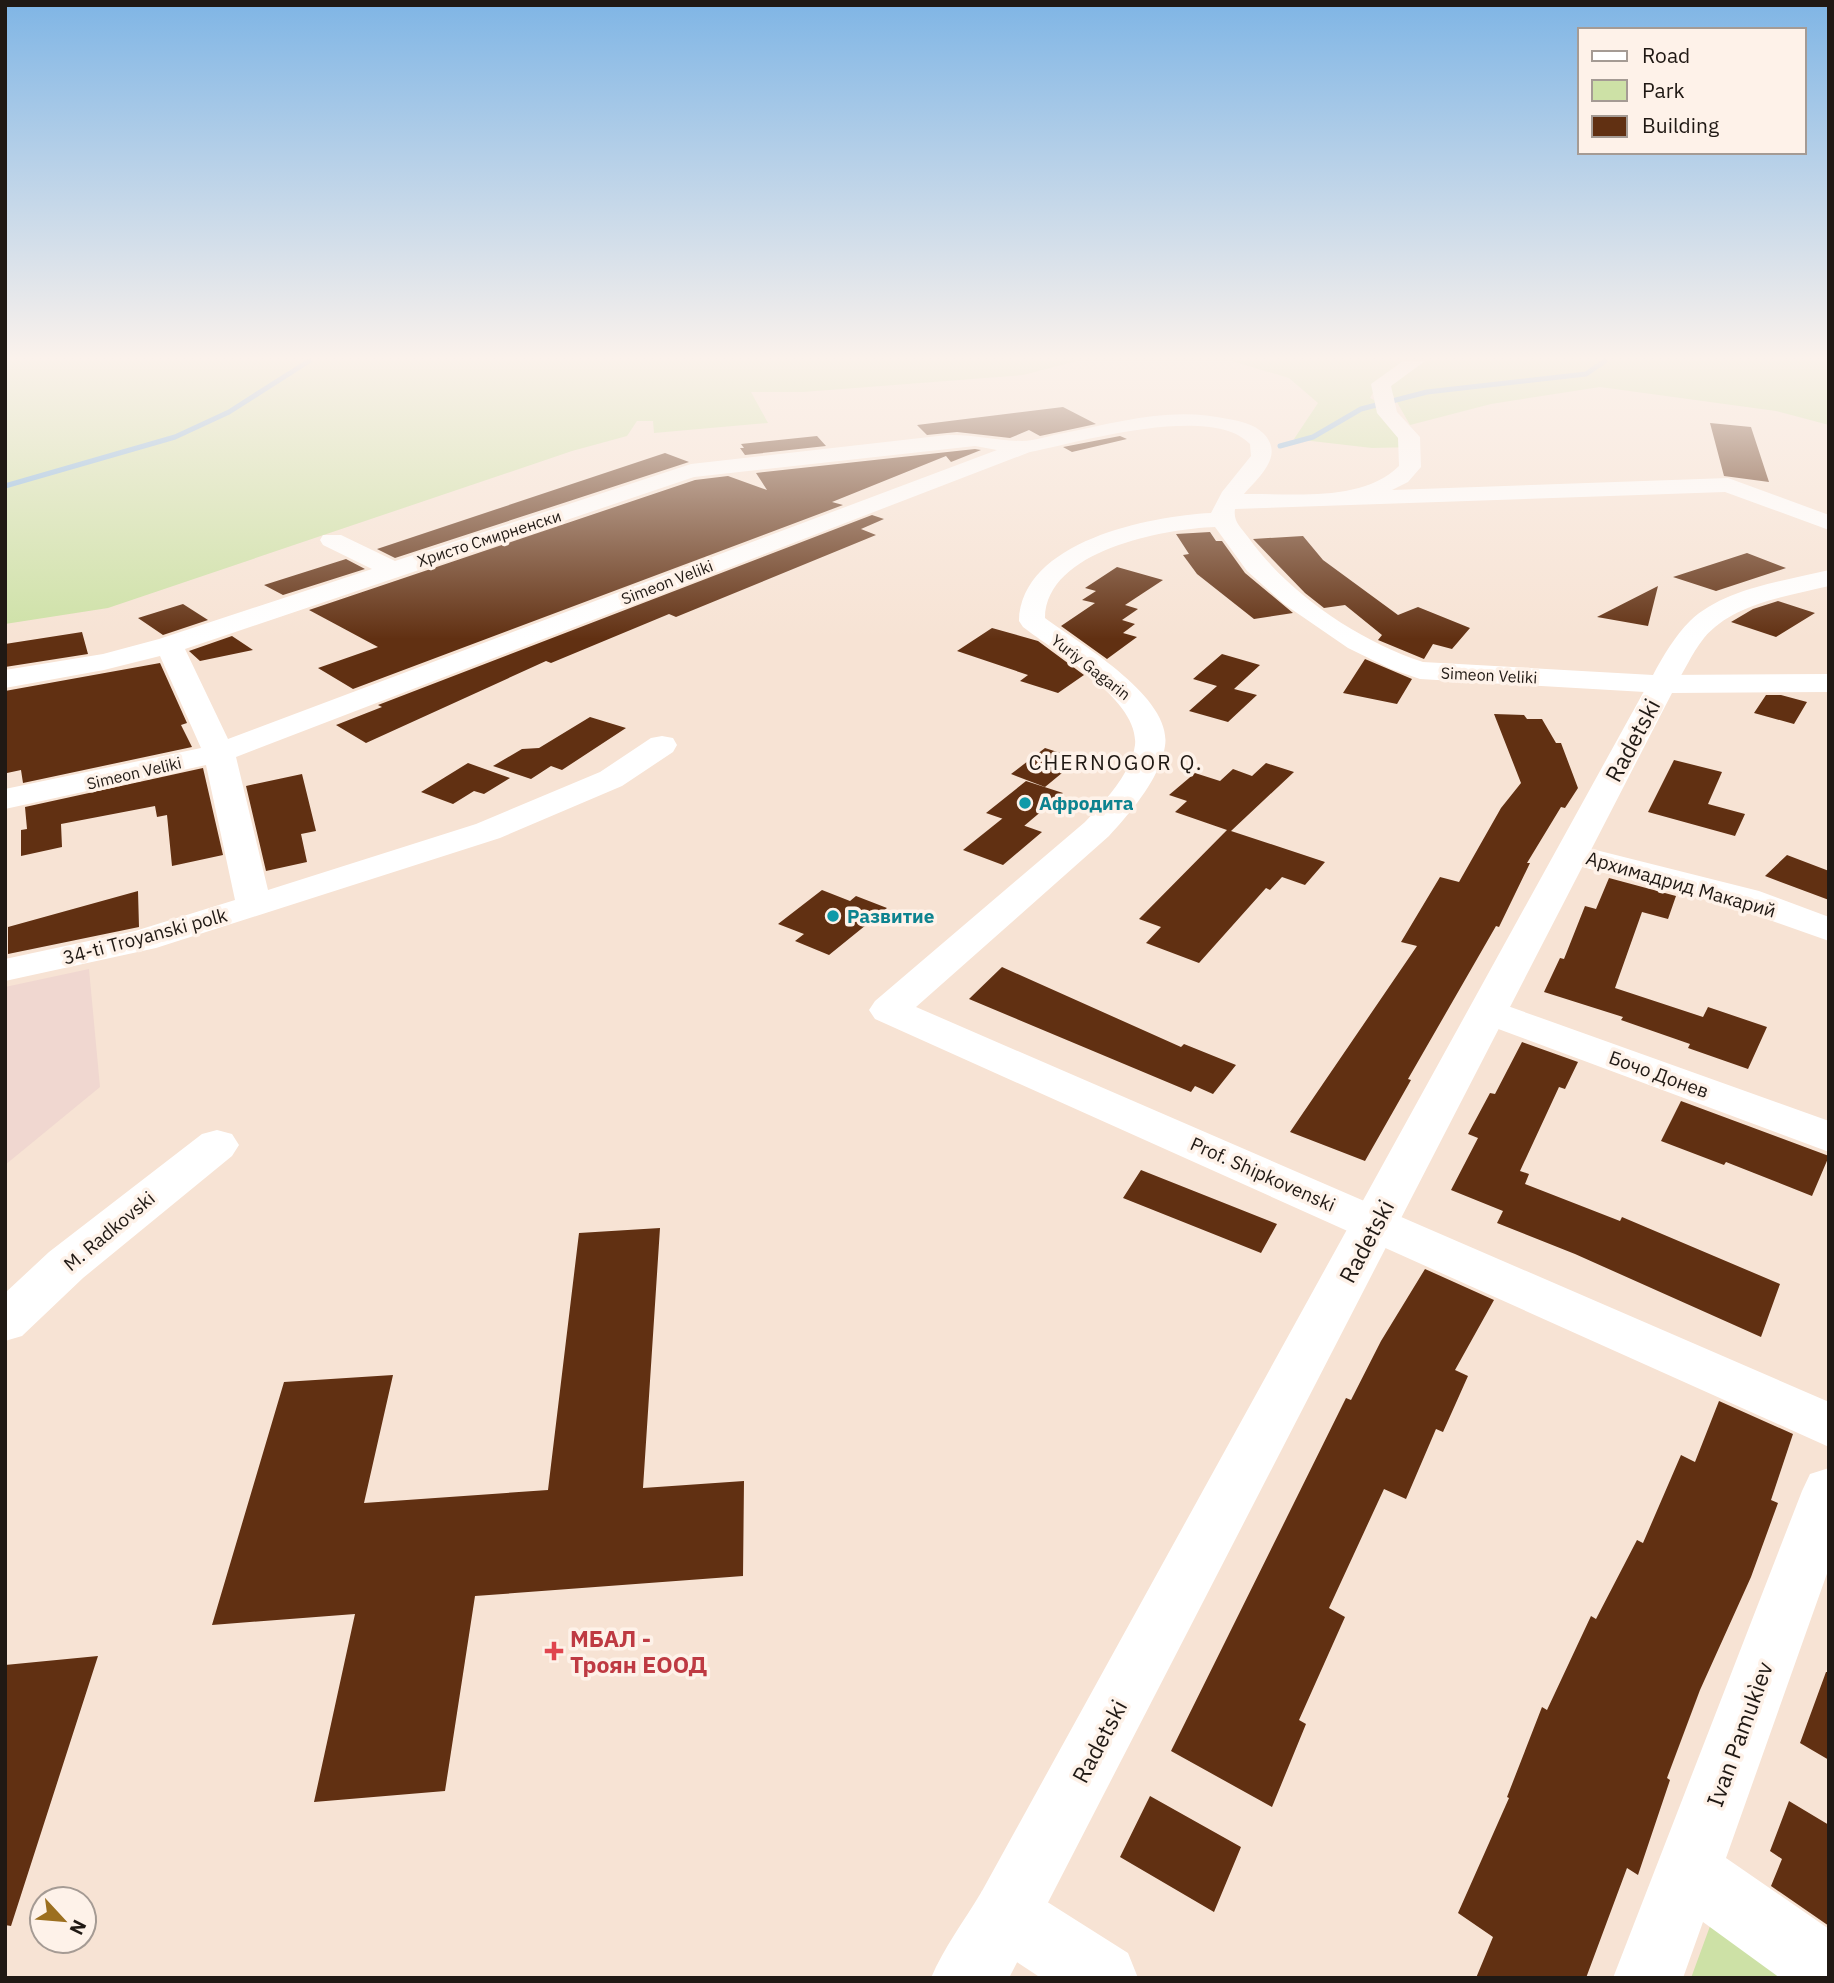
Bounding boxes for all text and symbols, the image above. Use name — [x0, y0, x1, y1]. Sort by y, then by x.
legend — [1578, 28, 1806, 154]
text: Road — [1642, 41, 1690, 69]
text: Park — [1642, 76, 1685, 104]
text: Building — [1642, 111, 1719, 139]
street label: Христо Смирненски — [414, 505, 564, 571]
street label: Simeon Veliki — [618, 555, 716, 609]
street label: Yuriy Gagarin — [1047, 630, 1135, 704]
street label: Simeon Veliki — [1440, 662, 1538, 688]
street label: Radetski — [1598, 693, 1666, 787]
district label: CHERNOGOR Q. — [1028, 748, 1204, 776]
street label: Simeon Veliki — [85, 752, 183, 794]
place label: Афродита — [1039, 791, 1134, 815]
marker: Афродита — [1017, 795, 1033, 811]
street label: Архимадрид Макарий — [1583, 845, 1779, 923]
street label: 34-ti Troyanski polk — [60, 903, 230, 969]
place label: Развитие — [847, 904, 934, 928]
marker: Развитие — [825, 908, 841, 924]
street label: Бочо Донев — [1606, 1045, 1712, 1103]
street label: Prof. Shipkovenski — [1187, 1131, 1339, 1217]
street label: M. Radkovski — [58, 1186, 160, 1276]
street label: Radetski — [1332, 1194, 1400, 1288]
place label: МБАЛ - Троян ЕООД — [570, 1623, 707, 1679]
marker: МБАЛ - Троян ЕООД — [544, 1641, 564, 1661]
street label: Ivan Pamukìev — [1699, 1658, 1779, 1810]
street label: Radetski — [1065, 1694, 1133, 1788]
north arrow — [28, 1885, 98, 1955]
text: N — [64, 1916, 92, 1939]

